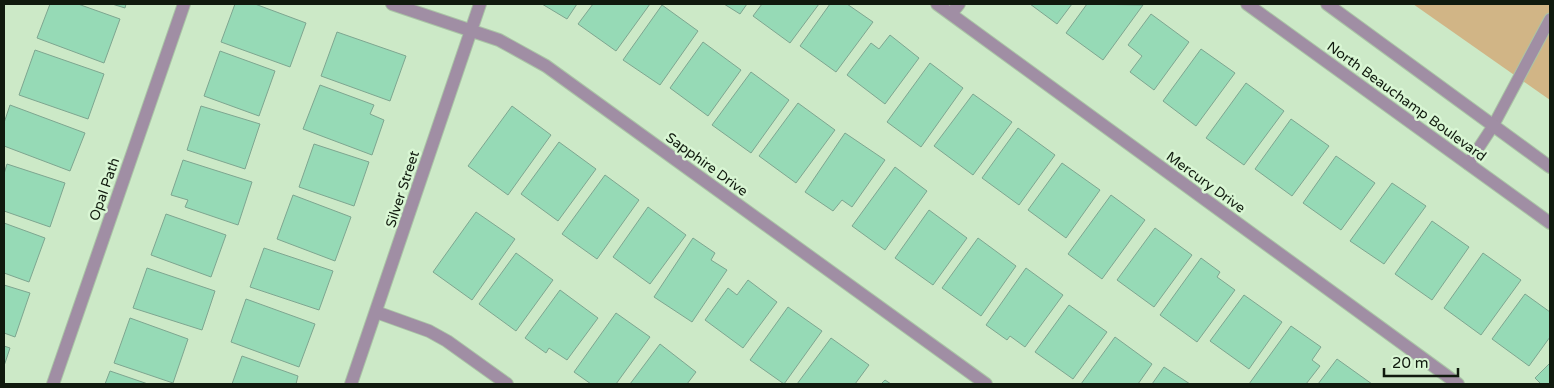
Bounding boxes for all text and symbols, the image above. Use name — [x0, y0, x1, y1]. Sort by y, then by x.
street label: North Beauchamp Boulevard — [1324, 38, 1490, 165]
street label: Sapphire Drive — [662, 129, 751, 200]
street label: Silver Street — [382, 148, 423, 230]
street label: Mercury Drive — [1163, 148, 1249, 217]
street label: Opal Path — [86, 155, 123, 223]
scale bar — [1384, 346, 1458, 378]
text: 20 m — [1392, 354, 1429, 372]

